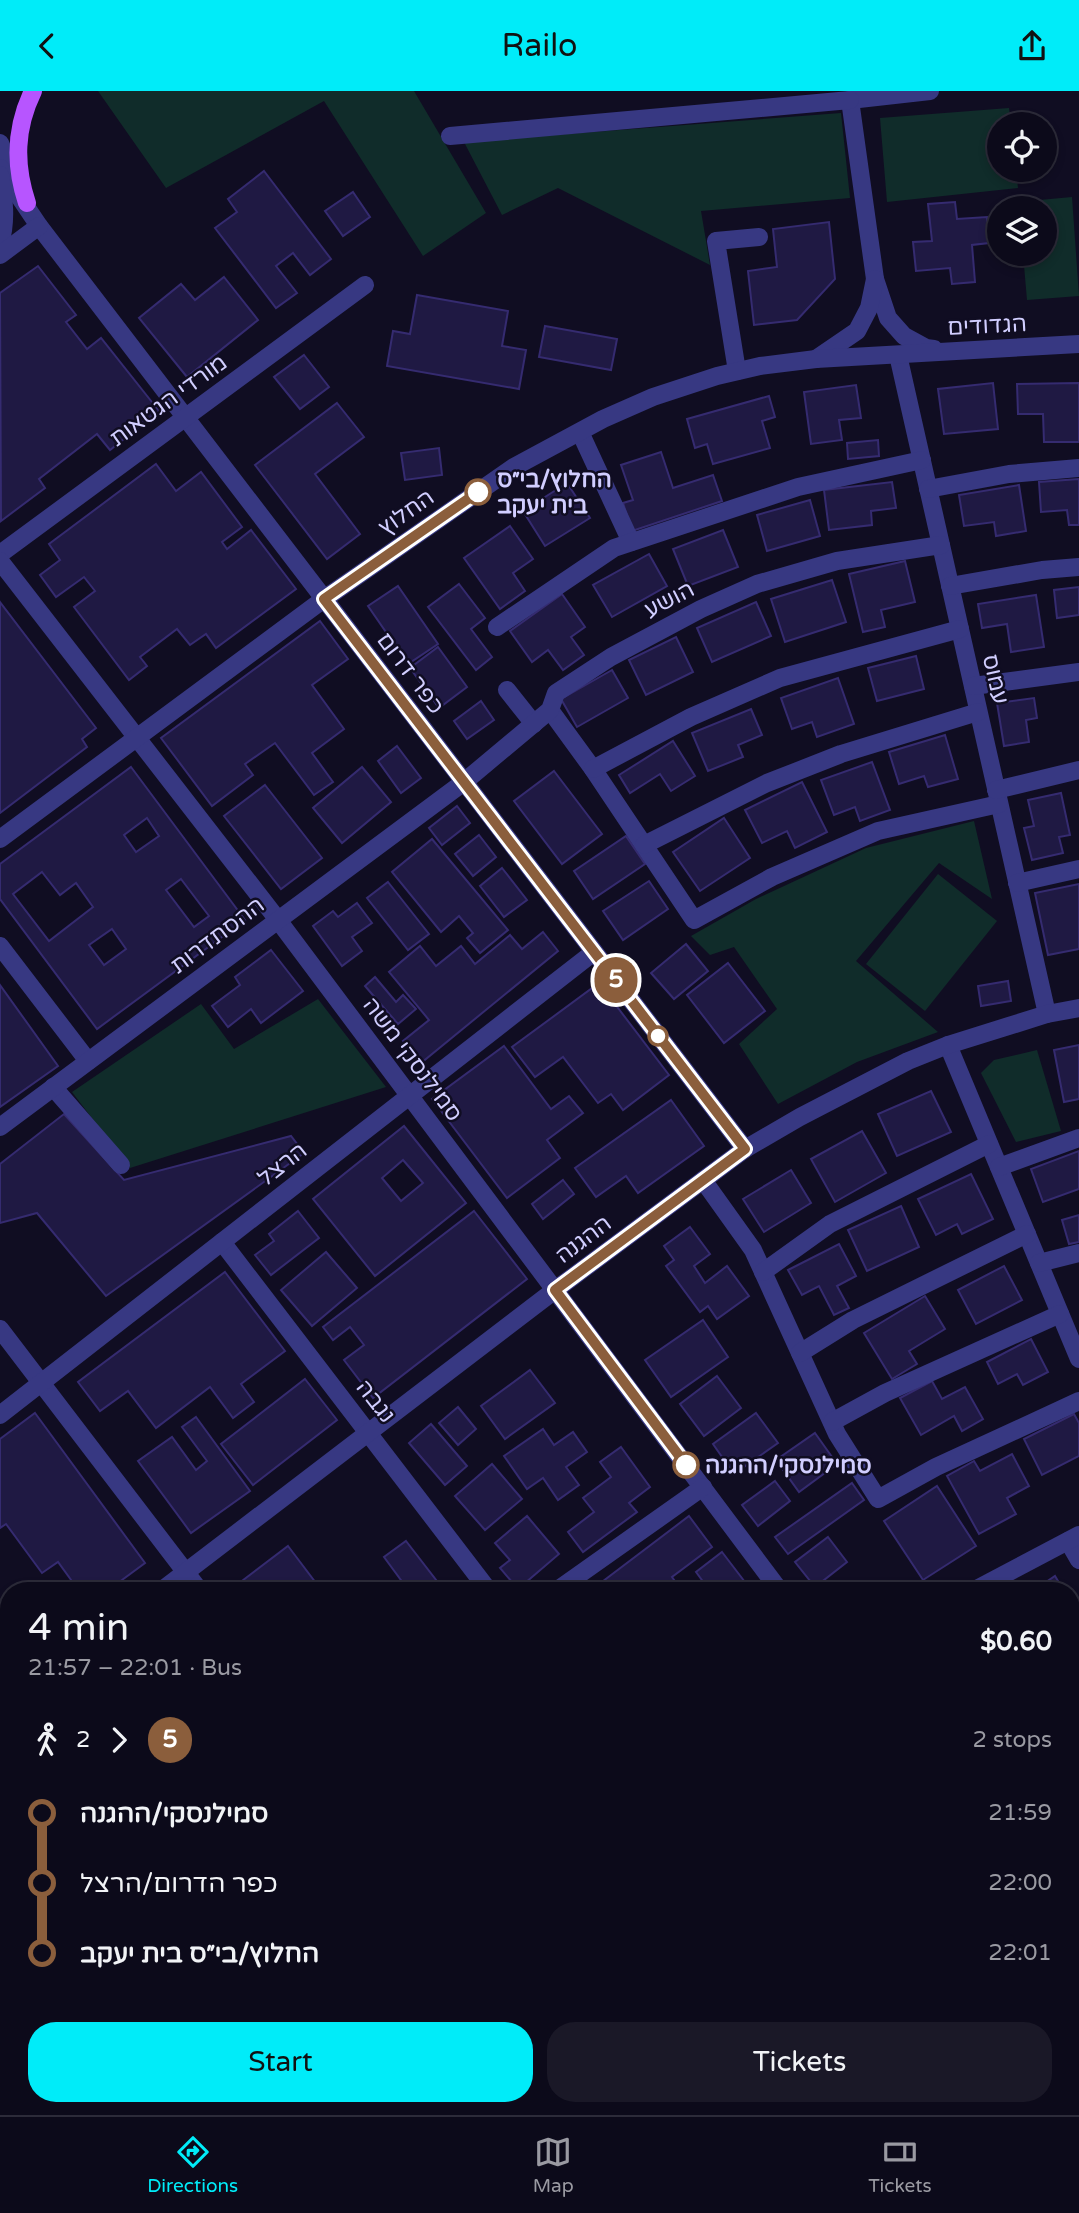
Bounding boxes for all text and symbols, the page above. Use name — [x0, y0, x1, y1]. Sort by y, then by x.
icon: back — [28, 27, 66, 65]
text: Railo — [501, 27, 578, 65]
icon: share — [1013, 27, 1051, 65]
map controls — [987, 112, 1057, 266]
button: locate — [987, 112, 1057, 182]
button: layers — [987, 196, 1057, 266]
street label: הגדודים — [947, 310, 1028, 342]
street label: מורדי הגטאות — [104, 349, 233, 453]
place label: החלוץ/בי״ס בית יעקב — [497, 466, 612, 520]
marker: החלוץ/בי״ס בית יעקב — [465, 479, 491, 505]
street label: החלוץ — [373, 484, 440, 542]
street label: הושע — [640, 576, 699, 624]
street label: כפר דרום — [370, 627, 450, 720]
street label: עמוס — [976, 651, 1014, 707]
street label: ההסתדרות — [165, 891, 270, 980]
line badge: 5 — [593, 957, 639, 1003]
text: 5 — [608, 965, 624, 994]
street label: סמילנסקי משה — [356, 992, 468, 1127]
unlabelled marker — [648, 1026, 668, 1046]
street label: הרצל — [252, 1137, 313, 1193]
street label: ההגנה — [550, 1210, 617, 1270]
street label: נגבה — [350, 1374, 401, 1429]
marker: סמילנסקי/ההגנה — [673, 1452, 699, 1478]
place label: סמילנסקי/ההגנה — [705, 1452, 872, 1480]
text: 4 min — [28, 1605, 129, 1651]
text: $0.60 — [980, 1626, 1052, 1657]
text: 21:57 – 22:01 · Bus — [28, 1654, 242, 1682]
icon: walk — [28, 1721, 66, 1759]
icon: forward — [100, 1721, 138, 1759]
text: 5 — [162, 1725, 178, 1754]
text: 2 — [76, 1726, 90, 1754]
text: 2 stops — [972, 1726, 1052, 1754]
text: סמילנסקי/ההגנה — [80, 1798, 268, 1829]
text: 21:59 — [988, 1799, 1052, 1827]
text: כפר הדרום/הרצל — [80, 1868, 278, 1899]
text: 22:00 — [988, 1869, 1052, 1897]
text: החלוץ/בי״ס בית יעקב — [80, 1938, 319, 1969]
text: 22:01 — [988, 1939, 1052, 1967]
button: Start — [28, 2022, 533, 2102]
button: Tickets — [547, 2022, 1052, 2102]
tab: Directions — [147, 2133, 238, 2197]
tab: Map — [533, 2133, 574, 2197]
tab: Tickets — [868, 2133, 932, 2197]

